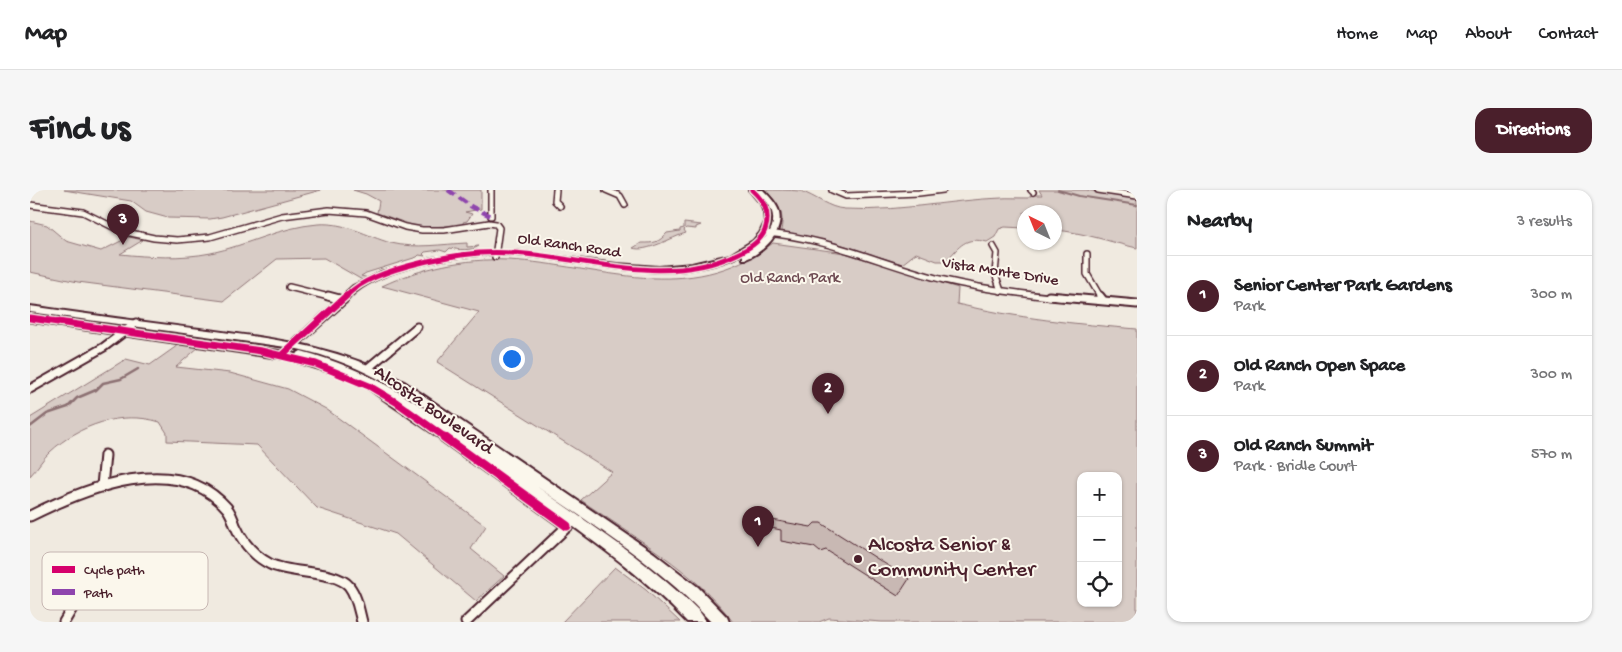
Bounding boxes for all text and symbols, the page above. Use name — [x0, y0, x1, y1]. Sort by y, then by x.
text: Map — [25, 20, 67, 49]
text: Home — [1336, 24, 1378, 45]
text: Map — [1406, 24, 1437, 45]
text: About — [1465, 24, 1511, 45]
text: Contact — [1539, 24, 1597, 45]
button: Directions — [1475, 108, 1592, 153]
text: Find us — [30, 110, 130, 151]
pin: 3 — [107, 204, 139, 245]
north arrow — [1017, 205, 1062, 250]
text: Nearby — [1187, 210, 1252, 235]
text: 3 results — [1517, 213, 1572, 232]
street label: Old Ranch Road — [516, 230, 623, 264]
street label: Vista Monte Drive — [939, 254, 1060, 292]
park label: Old Ranch Park — [740, 270, 842, 289]
text: Senior Center Park Gardens — [1234, 275, 1452, 298]
text: 1 — [1200, 286, 1206, 305]
text: 300 m — [1530, 286, 1572, 305]
text: Park — [1234, 298, 1265, 317]
your location — [499, 346, 525, 372]
text: Old Ranch Open Space — [1234, 355, 1405, 378]
street label: Alcosta Boulevard — [369, 361, 499, 462]
text: 2 — [1199, 366, 1207, 385]
text: 300 m — [1530, 366, 1572, 385]
pin: 2 — [812, 373, 844, 414]
text: Park — [1234, 378, 1265, 397]
text: Old Ranch Summit — [1234, 435, 1373, 458]
text: 3 — [1199, 446, 1207, 465]
text: 570 m — [1531, 446, 1572, 465]
text: Park · Bridle Court — [1234, 458, 1356, 477]
map controls — [1077, 472, 1122, 607]
button: + — [1077, 472, 1122, 517]
pin: 1 — [742, 506, 774, 547]
button: − — [1077, 517, 1122, 562]
place label: Alcosta Senior & Community Center — [868, 533, 1037, 584]
legend — [42, 552, 208, 610]
marker: Alcosta Senior & Community Center — [852, 553, 864, 565]
button: locate — [1077, 562, 1122, 607]
text: Cycle path — [84, 563, 145, 580]
text: Path — [83, 586, 113, 603]

